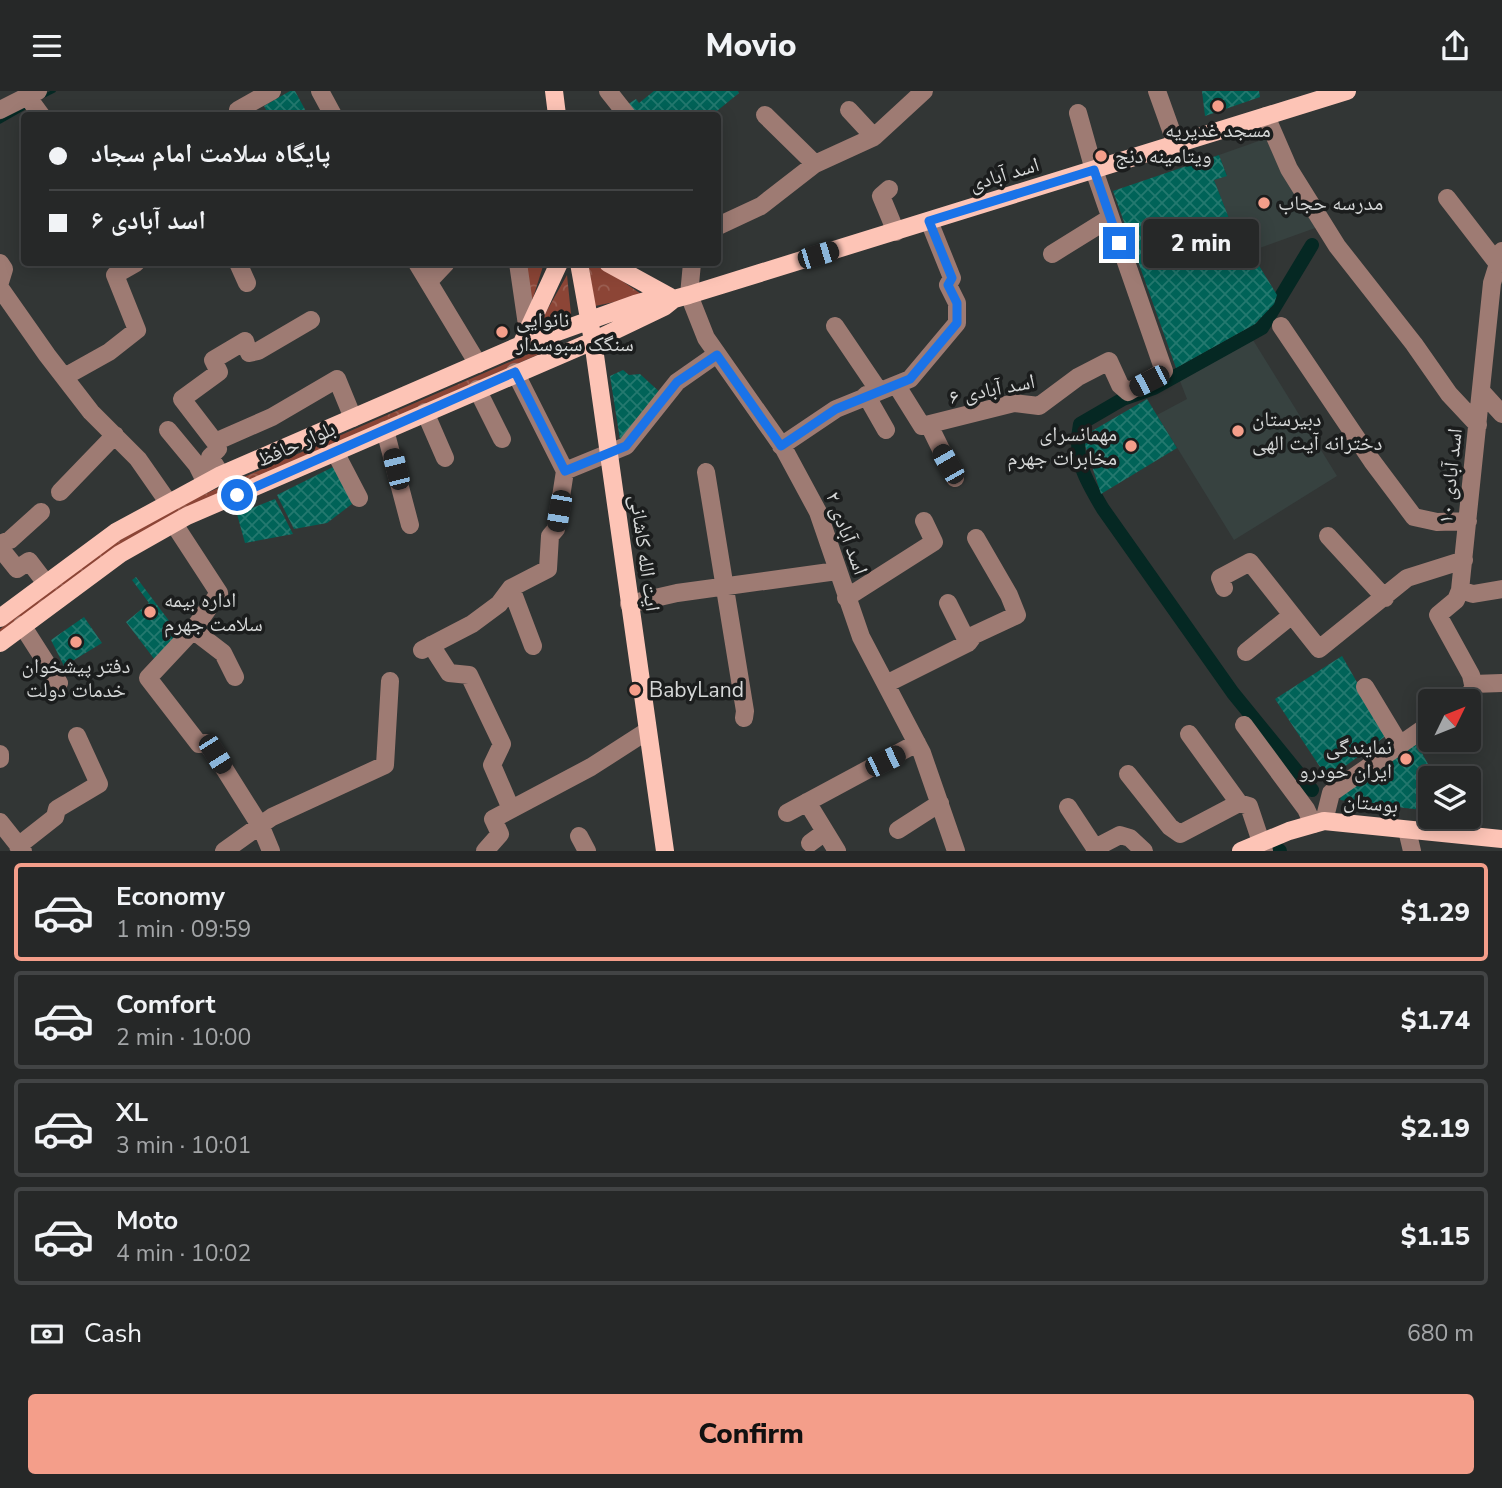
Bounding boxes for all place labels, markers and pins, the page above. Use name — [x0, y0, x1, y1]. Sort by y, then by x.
marker: مسجد غدیریه — [1210, 98, 1226, 114]
place label: مسجد غدیریه — [1165, 116, 1271, 144]
place label: ویتامینه دنج — [1115, 142, 1212, 170]
marker: ویتامینه دنج — [1093, 148, 1109, 164]
place label: مدرسه حجاب — [1278, 189, 1383, 217]
marker: مدرسه حجاب — [1256, 195, 1272, 211]
place label: نانوایی سنگک سبوسدار — [515, 306, 634, 358]
marker: نانوایی سنگک سبوسدار — [494, 324, 510, 340]
place label: دبیرستان دخترانه آیت الهی — [1252, 405, 1382, 457]
place label: مهمانسرای مخابرات جهرم — [1007, 420, 1117, 472]
marker: دبیرستان دخترانه آیت الهی — [1230, 423, 1246, 439]
marker: مهمانسرای مخابرات جهرم — [1123, 438, 1139, 454]
place label: اداره بیمه سلامت جهرم — [164, 586, 263, 638]
marker: اداره بیمه سلامت جهرم — [142, 604, 158, 620]
marker: دفتر پیشخوان خدمات دولت — [68, 634, 84, 650]
place label: دفتر پیشخوان خدمات دولت — [22, 652, 130, 704]
place label: BabyLand — [649, 676, 744, 704]
marker: BabyLand — [627, 682, 643, 698]
place label: نمایندگی ایران خودرو — [1299, 733, 1392, 785]
marker: نمایندگی ایران خودرو — [1398, 751, 1414, 767]

